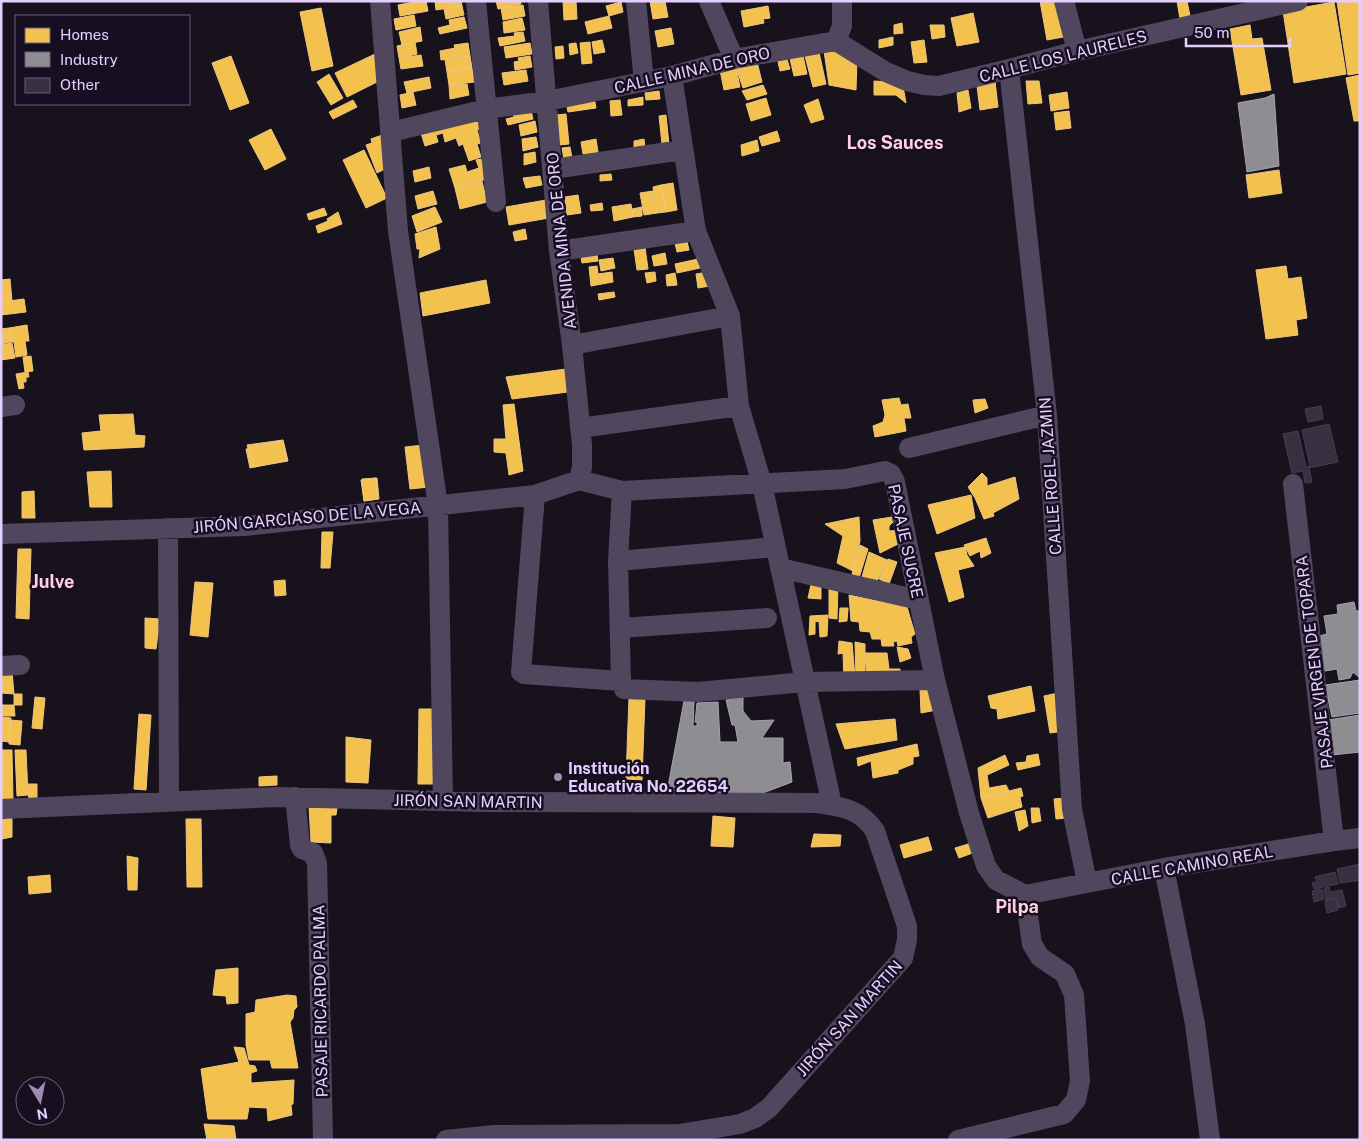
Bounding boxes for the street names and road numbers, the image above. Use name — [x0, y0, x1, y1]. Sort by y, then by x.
street label: CALLE LOS LAURELES — [977, 26, 1149, 87]
street label: CALLE MINA DE ORO — [612, 43, 772, 98]
street label: AVENIDA MINA DE ORO — [543, 151, 580, 330]
street label: CALLE ROEL JAZMIN — [1036, 396, 1065, 555]
street label: PASAJE SUCRE — [884, 482, 927, 600]
street label: JIRÓN GARCIASO DE LA VEGA — [192, 497, 422, 537]
street label: PASAJE VIRGEN DE TOPARA — [1292, 554, 1337, 770]
street label: JIRÓN SAN MARTIN — [393, 790, 543, 812]
street label: CALLE CAMINO REAL — [1110, 842, 1275, 889]
street label: PASAJE RICARDO PALMA — [309, 904, 332, 1098]
street label: JIRÓN SAN MARTIN — [792, 956, 906, 1080]

